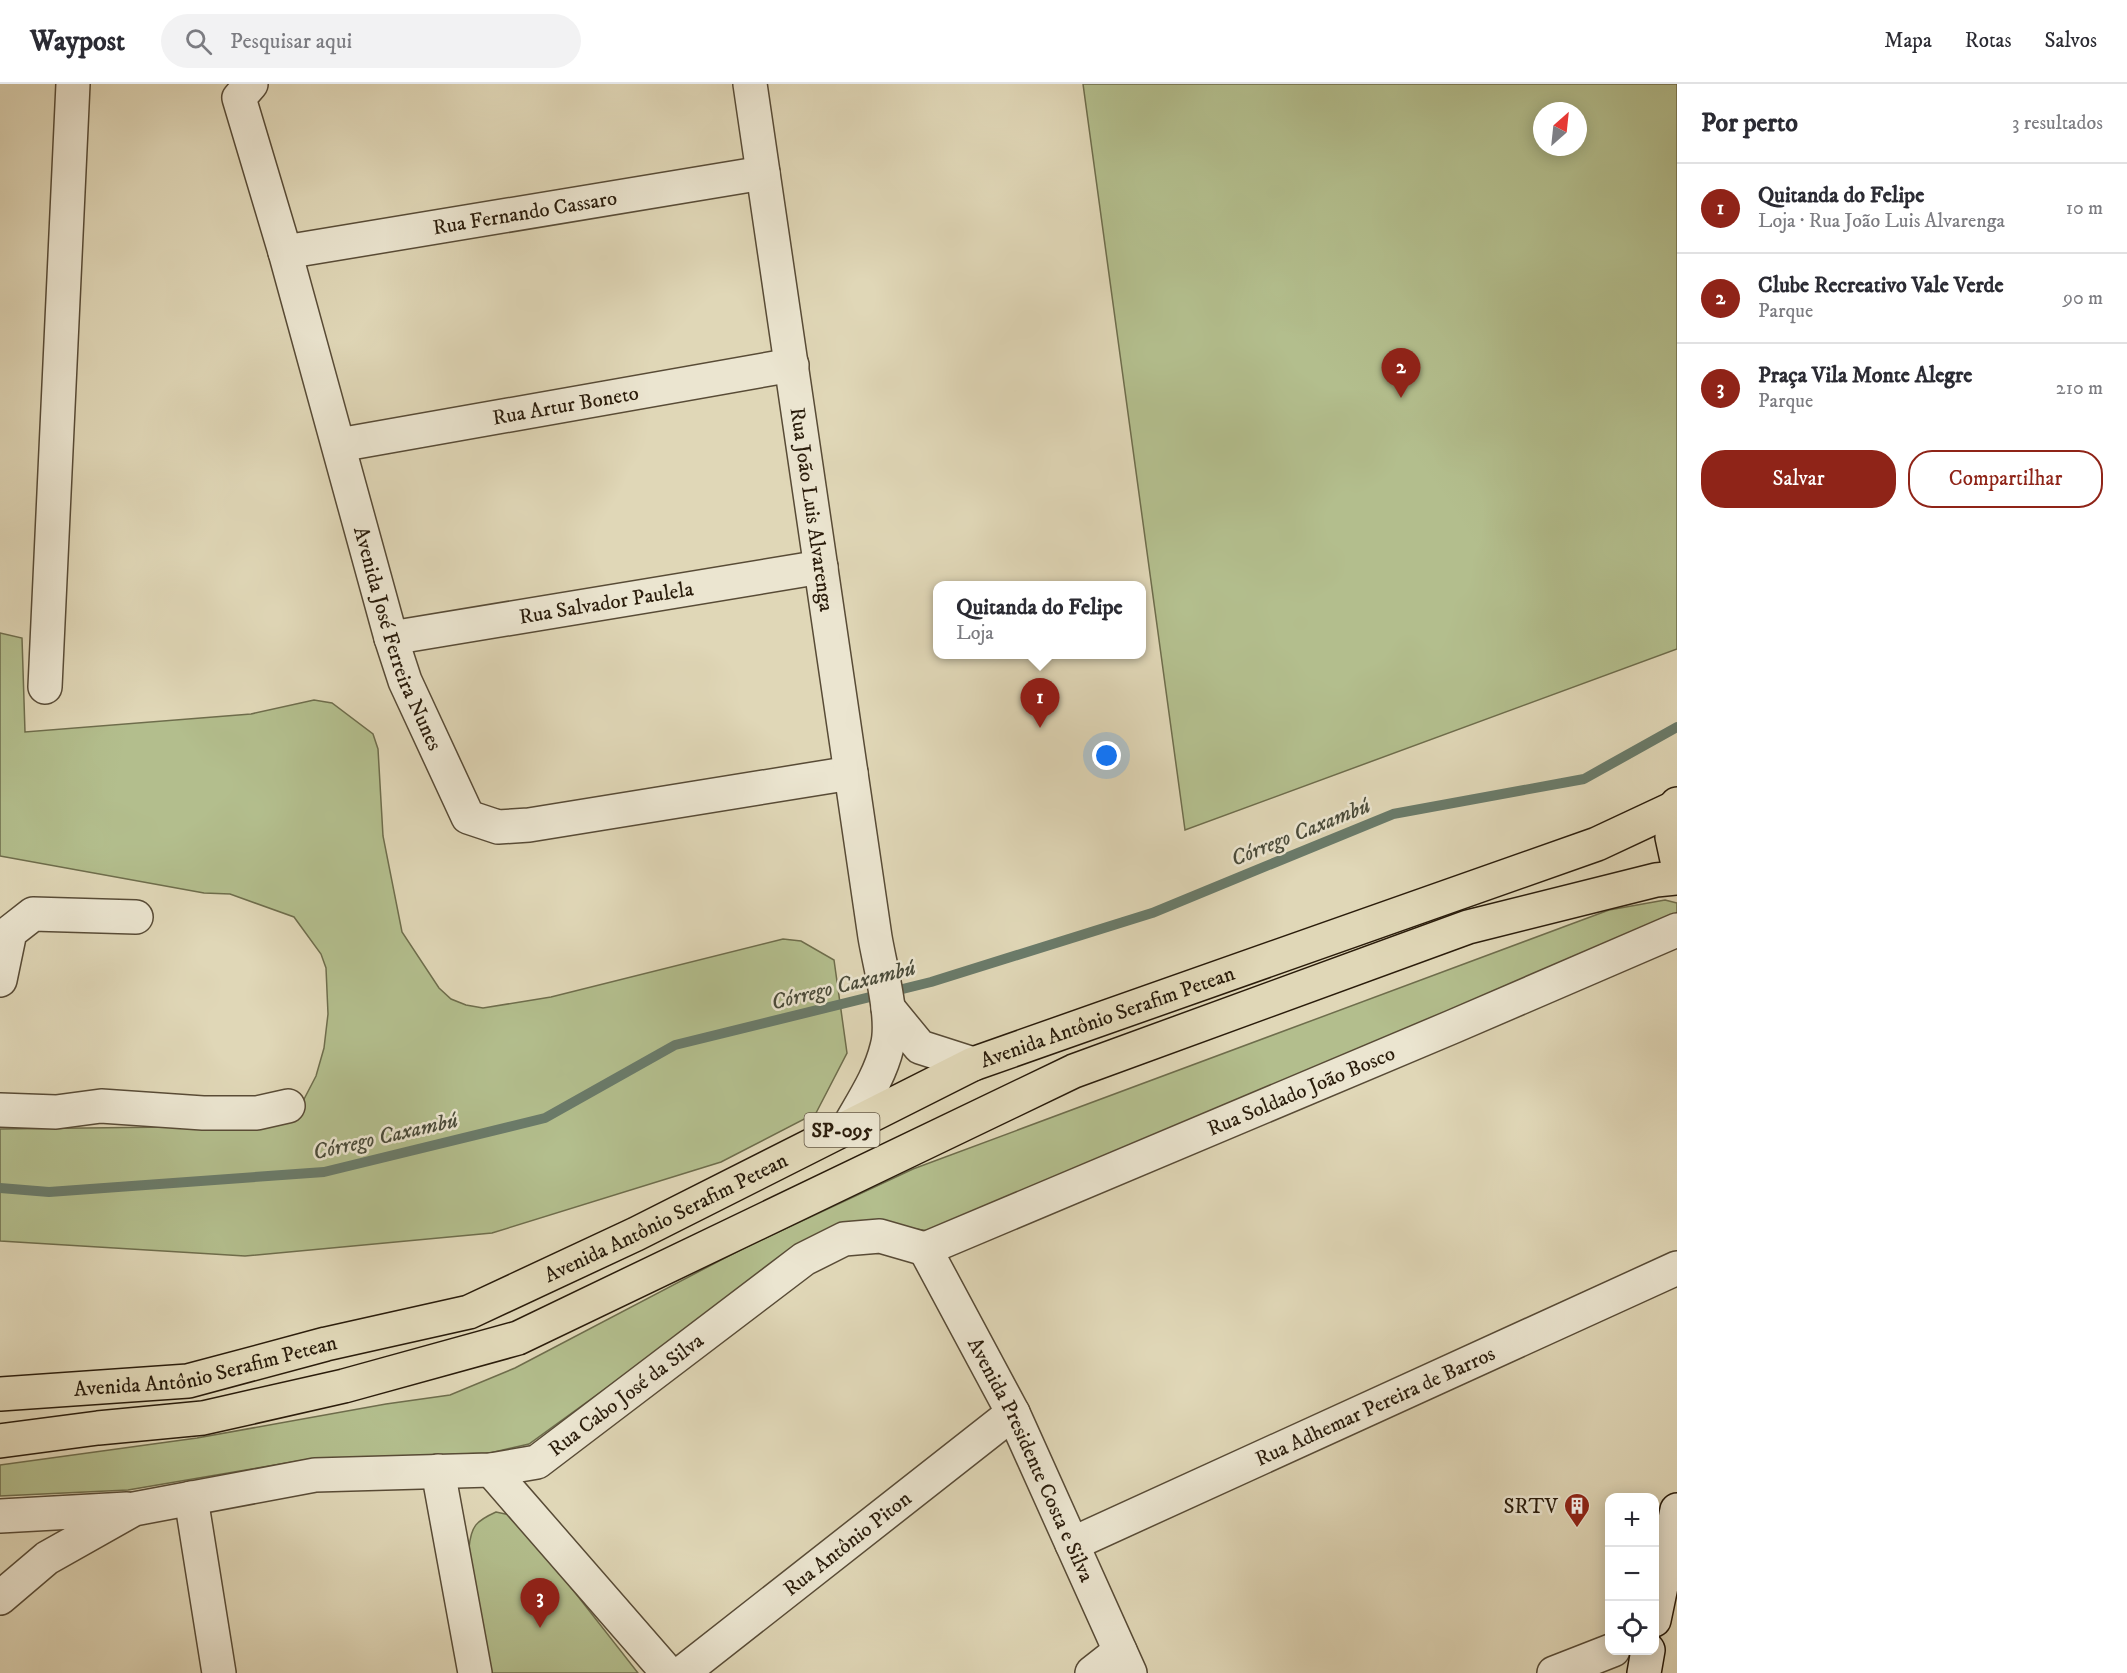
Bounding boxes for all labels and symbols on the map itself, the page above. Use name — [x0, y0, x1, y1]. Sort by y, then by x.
north arrow — [1533, 102, 1587, 156]
street label: Rua Fernando Cassaro — [431, 185, 619, 241]
pin: 2 — [1382, 348, 1420, 398]
street label: Rua Artur Boneto — [490, 380, 641, 432]
street label: Rua João Luis Alvarenga — [784, 406, 839, 613]
street label: Avenida José Ferreira Nunes — [347, 524, 447, 755]
street label: Rua Salvador Paulela — [517, 576, 695, 631]
pin: 1 — [1020, 678, 1060, 728]
your location — [1092, 741, 1121, 770]
water label: Córrego Caxambú — [1227, 792, 1375, 873]
water label: Córrego Caxambú — [768, 954, 919, 1016]
street label: Avenida Antônio Serafim Petean — [977, 961, 1238, 1074]
street label: Rua Soldado João Bosco — [1204, 1040, 1399, 1143]
water label: Córrego Caxambú — [310, 1107, 461, 1166]
road number: SP-095 — [804, 1113, 880, 1147]
street label: Avenida Antônio Serafim Petean — [540, 1148, 792, 1289]
street label: Rua Cabo José da Silva — [544, 1328, 709, 1463]
street label: Avenida Antônio Serafim Petean — [73, 1330, 340, 1403]
street label: Avenida Presidente Costa e Silva — [961, 1333, 1099, 1586]
street label: Rua Adhemar Pereira de Barros — [1251, 1341, 1499, 1473]
street label: Rua Antônio Piton — [779, 1486, 917, 1602]
building icon: SRTV — [1562, 1491, 1592, 1529]
place label: SRTV — [1504, 1494, 1559, 1520]
pin: 3 — [520, 1578, 560, 1628]

